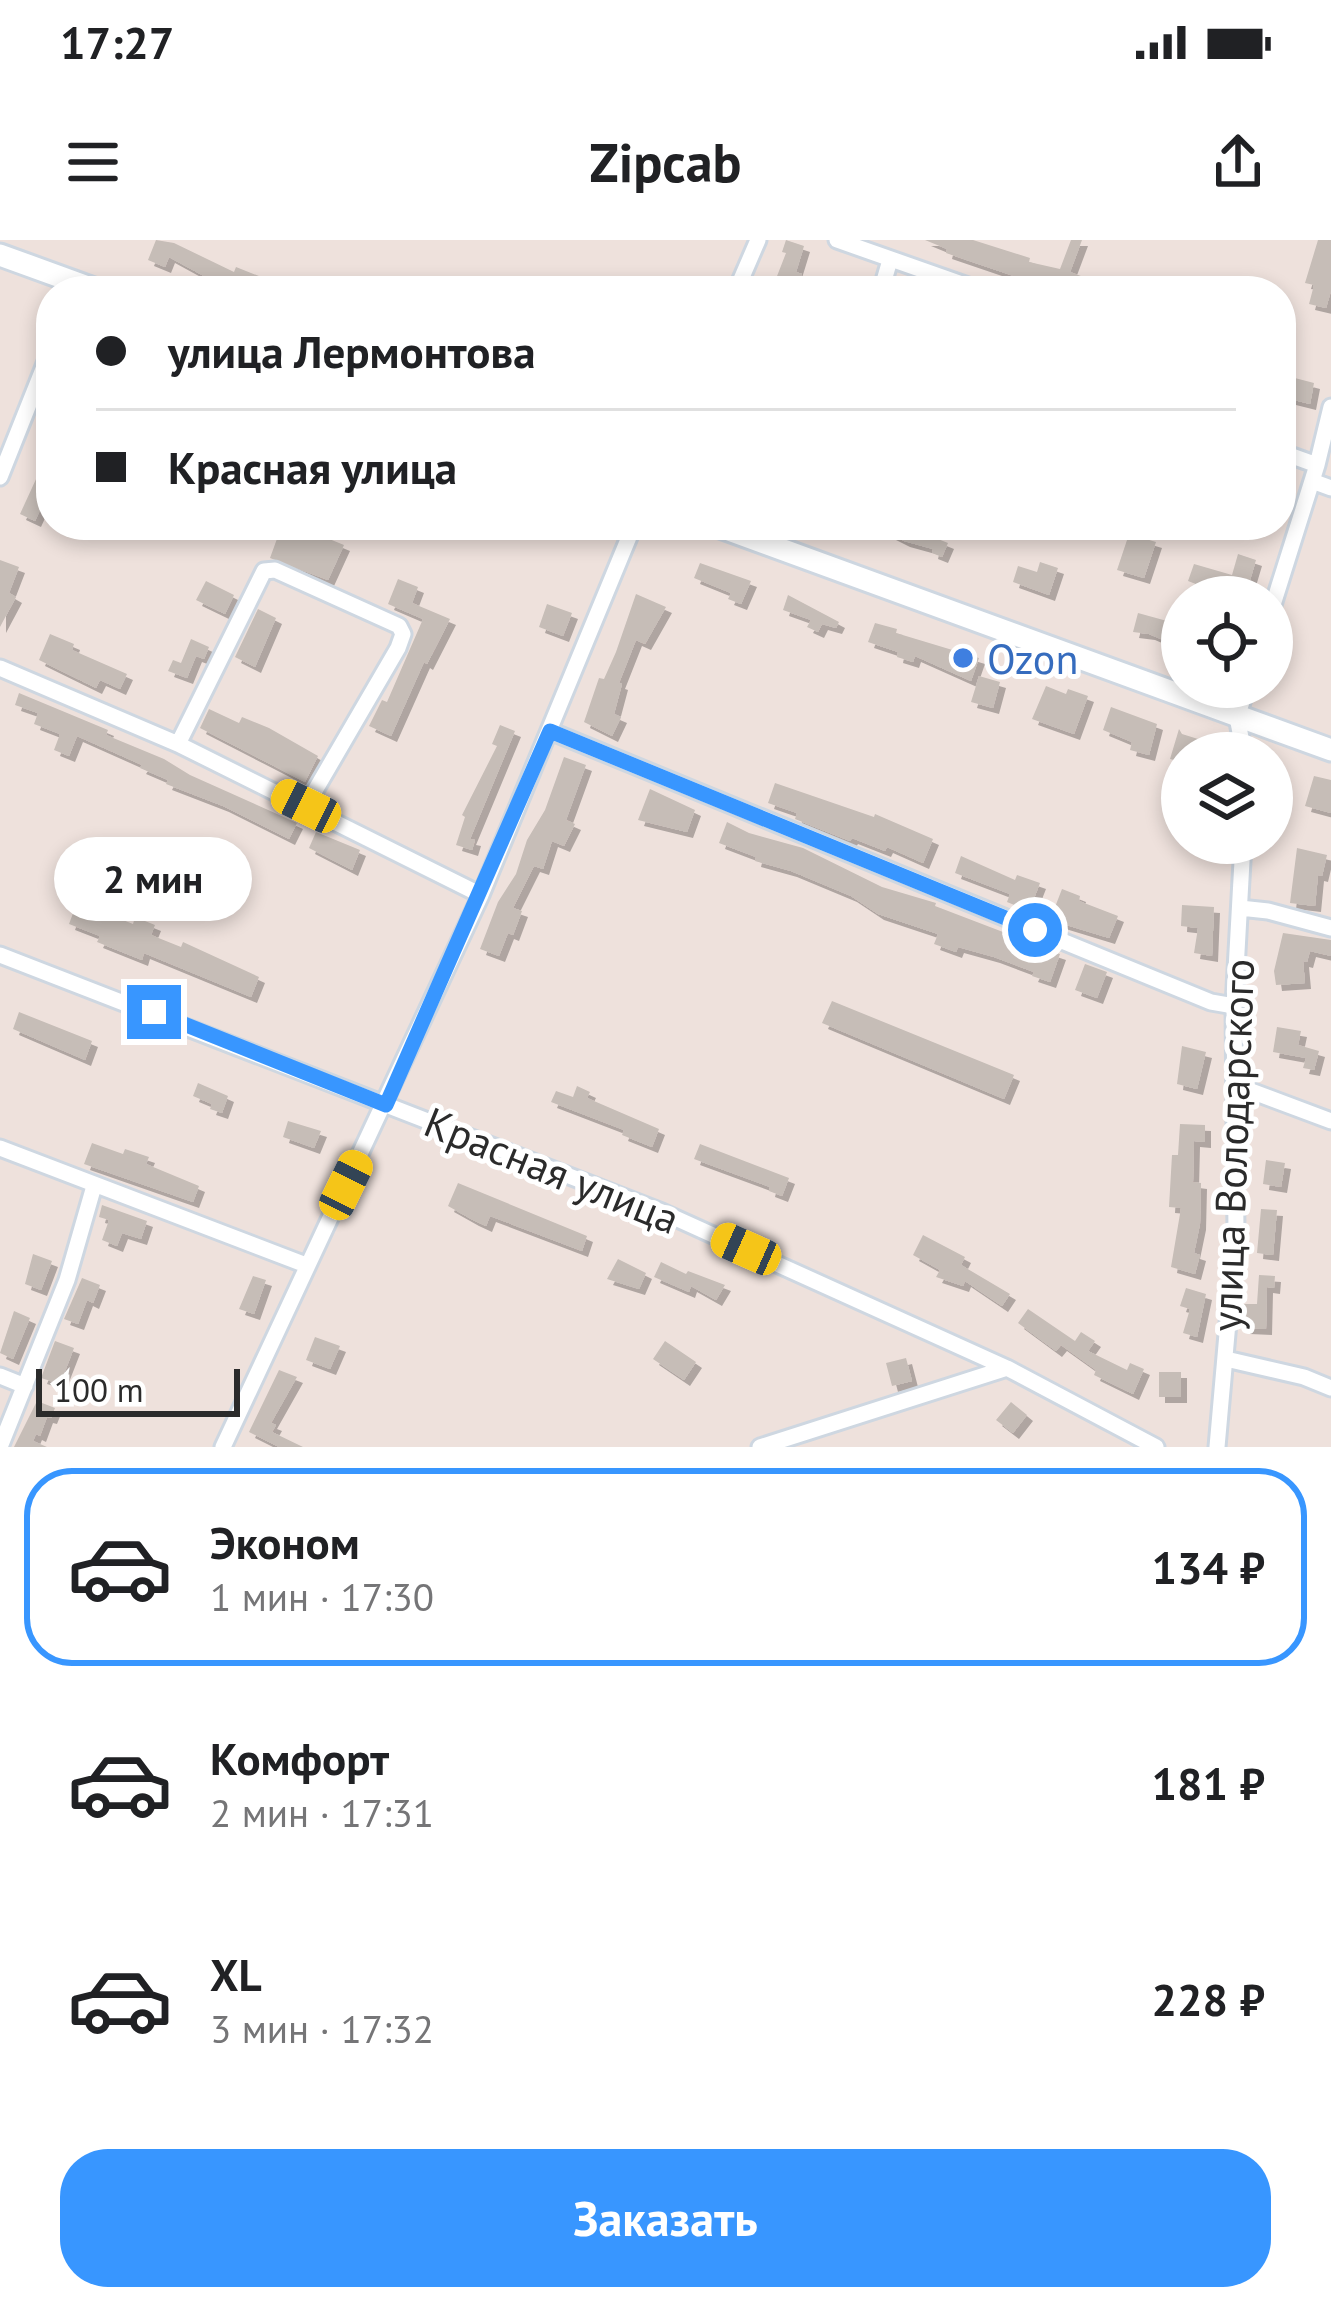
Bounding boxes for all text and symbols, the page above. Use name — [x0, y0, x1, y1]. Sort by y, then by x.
text: 17:27 — [60, 13, 174, 71]
text: Zipcab — [590, 127, 741, 197]
icon: menu — [60, 129, 126, 195]
icon: share — [1205, 129, 1271, 195]
text: улица Лермонтова — [168, 322, 536, 380]
text: Красная улица — [168, 438, 457, 496]
map controls — [1161, 576, 1293, 864]
button: locate — [1161, 576, 1293, 708]
place label: Ozon — [987, 631, 1078, 686]
marker: Ozon — [950, 645, 976, 671]
button: layers — [1161, 732, 1293, 864]
car — [266, 774, 346, 838]
callout: 2 мин — [55, 838, 253, 922]
text: 2 мин — [103, 853, 203, 904]
route start — [1008, 903, 1062, 957]
street label: улица Володарского — [1198, 958, 1266, 1332]
route end — [127, 985, 181, 1039]
street label: Красная улица — [417, 1094, 687, 1246]
car — [314, 1145, 378, 1225]
car — [706, 1218, 786, 1280]
scale bar — [36, 1363, 240, 1416]
text: 100 m — [54, 1368, 144, 1411]
icon: car — [66, 1513, 174, 1621]
text: Эконом — [210, 1513, 360, 1571]
text: 134 ₽ — [1152, 1538, 1265, 1596]
text: 1 мин · 17:30 — [210, 1571, 434, 1622]
icon: car — [66, 1729, 174, 1837]
text: Комфорт — [210, 1729, 389, 1787]
text: 181 ₽ — [1152, 1754, 1265, 1812]
text: 2 мин · 17:31 — [210, 1787, 434, 1838]
icon: car — [66, 1945, 174, 2053]
text: XL — [210, 1945, 262, 2003]
text: 228 ₽ — [1152, 1970, 1265, 2028]
text: 3 мин · 17:32 — [210, 2003, 434, 2054]
button: Заказать — [60, 2149, 1271, 2287]

